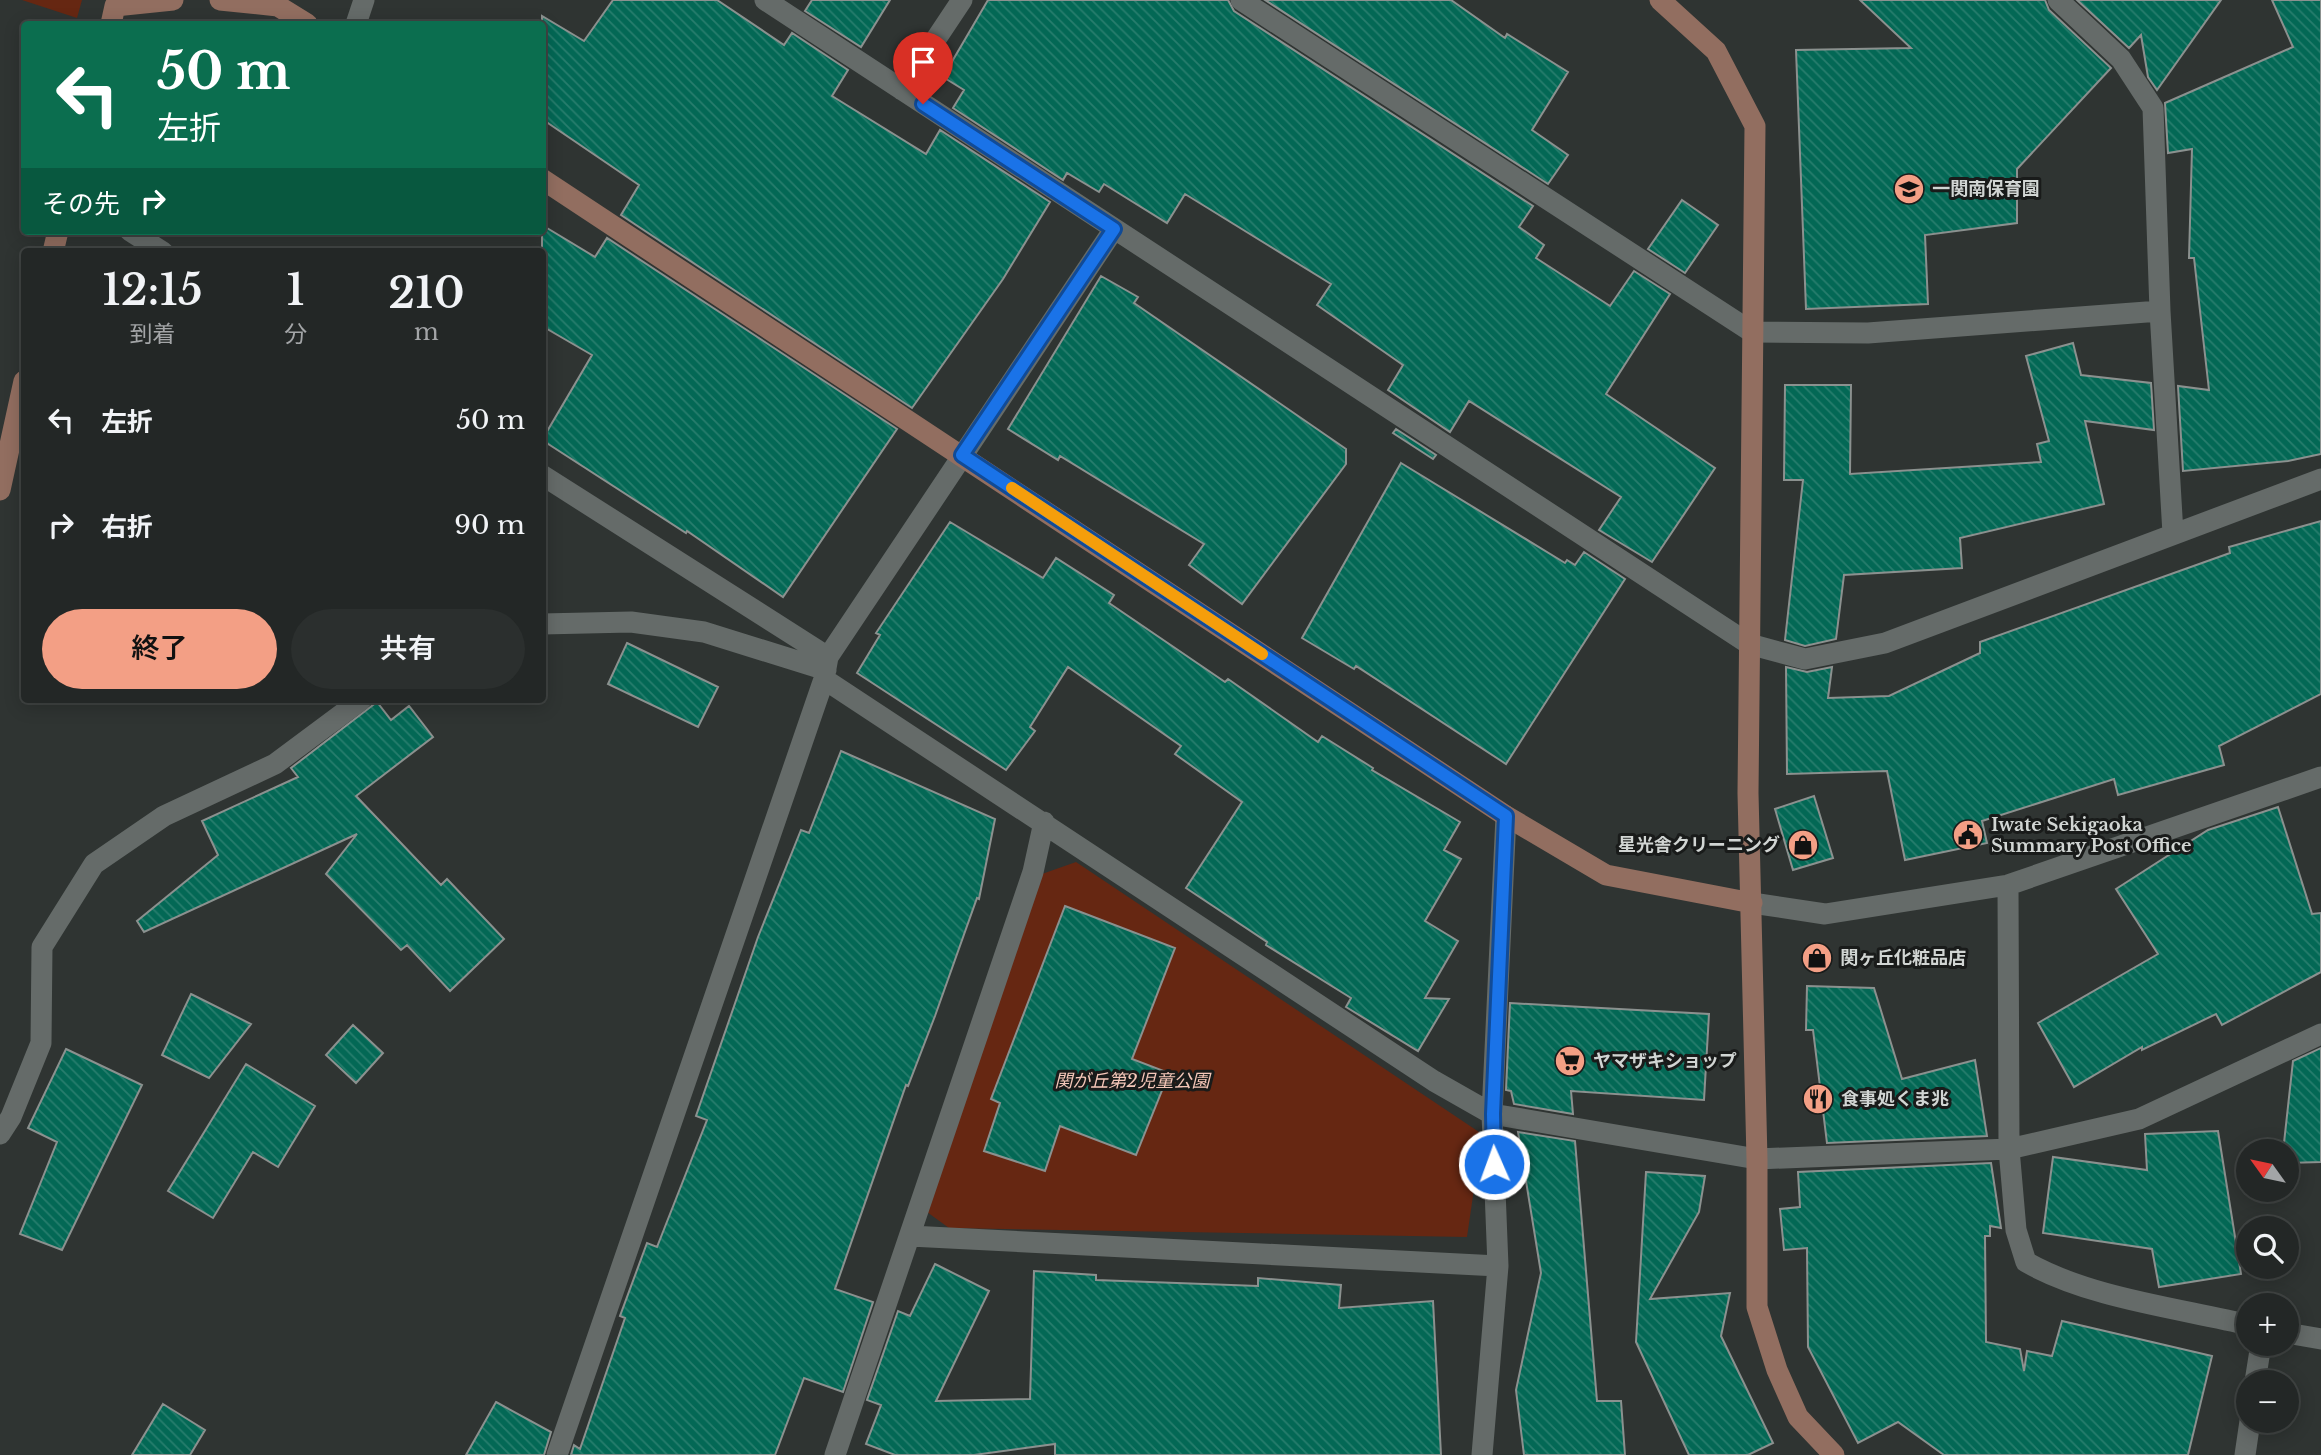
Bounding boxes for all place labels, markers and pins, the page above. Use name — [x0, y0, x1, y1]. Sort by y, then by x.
pin — [893, 32, 953, 104]
school or university icon: 一関南保育園 — [1892, 172, 1926, 206]
place label: 一関南保育園 — [1932, 178, 2040, 200]
place label: Iwate Sekigaoka Summary Post Office — [1991, 814, 2191, 857]
public building icon: Iwate Sekigaoka Summary Post Office — [1951, 818, 1985, 852]
shop icon: 星光舎クリーニング — [1786, 828, 1820, 862]
place label: 星光舎クリーニング — [1618, 834, 1780, 856]
shop icon: 関ヶ丘化粧品店 — [1800, 941, 1834, 975]
place label: 関ヶ丘化粧品店 — [1840, 947, 1966, 969]
supermarket icon: ヤマザキショップ — [1553, 1044, 1587, 1078]
place label: ヤマザキショップ — [1593, 1050, 1737, 1072]
restaurant icon: 食事処くま兆 — [1801, 1082, 1835, 1116]
place label: 食事処くま兆 — [1841, 1088, 1949, 1110]

